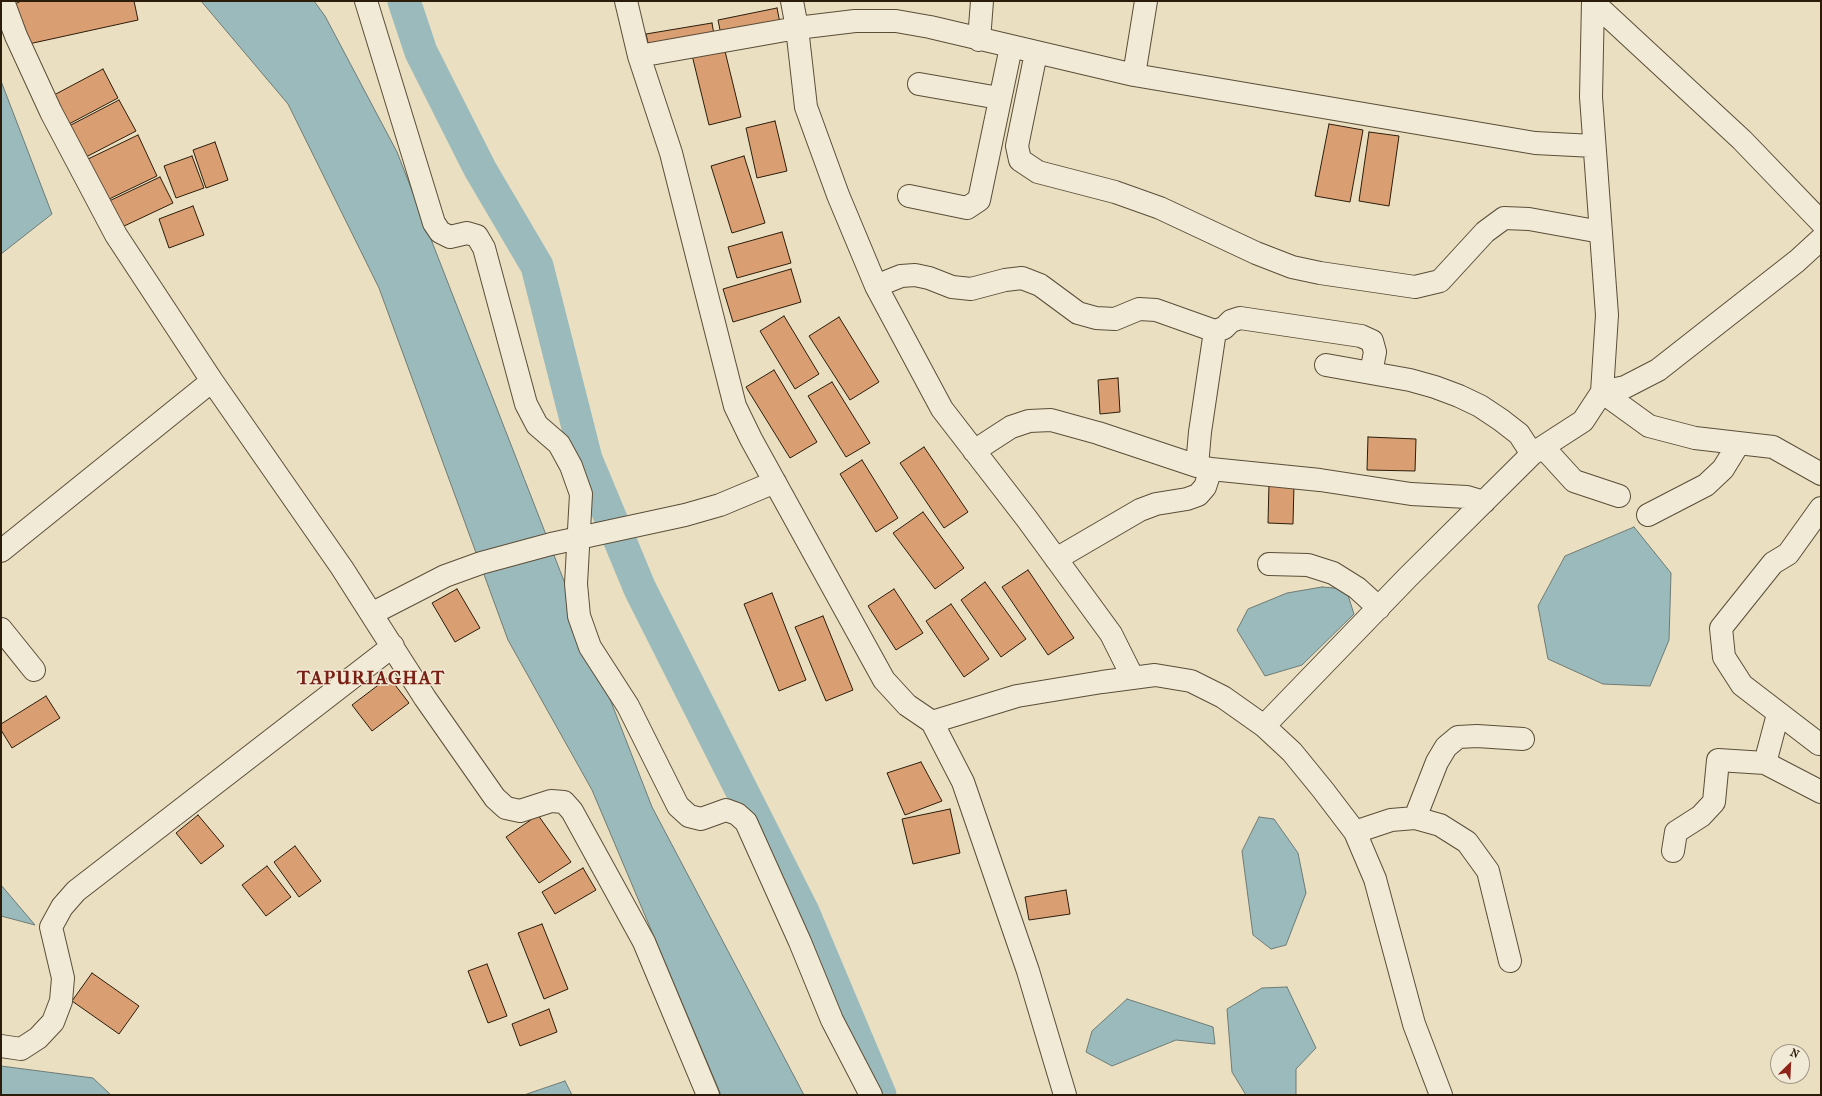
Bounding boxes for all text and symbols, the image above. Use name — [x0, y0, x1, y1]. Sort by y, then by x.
district label: TAPURIAGHAT — [297, 668, 445, 690]
north arrow — [1770, 1044, 1810, 1084]
text: N — [1788, 1046, 1801, 1061]

